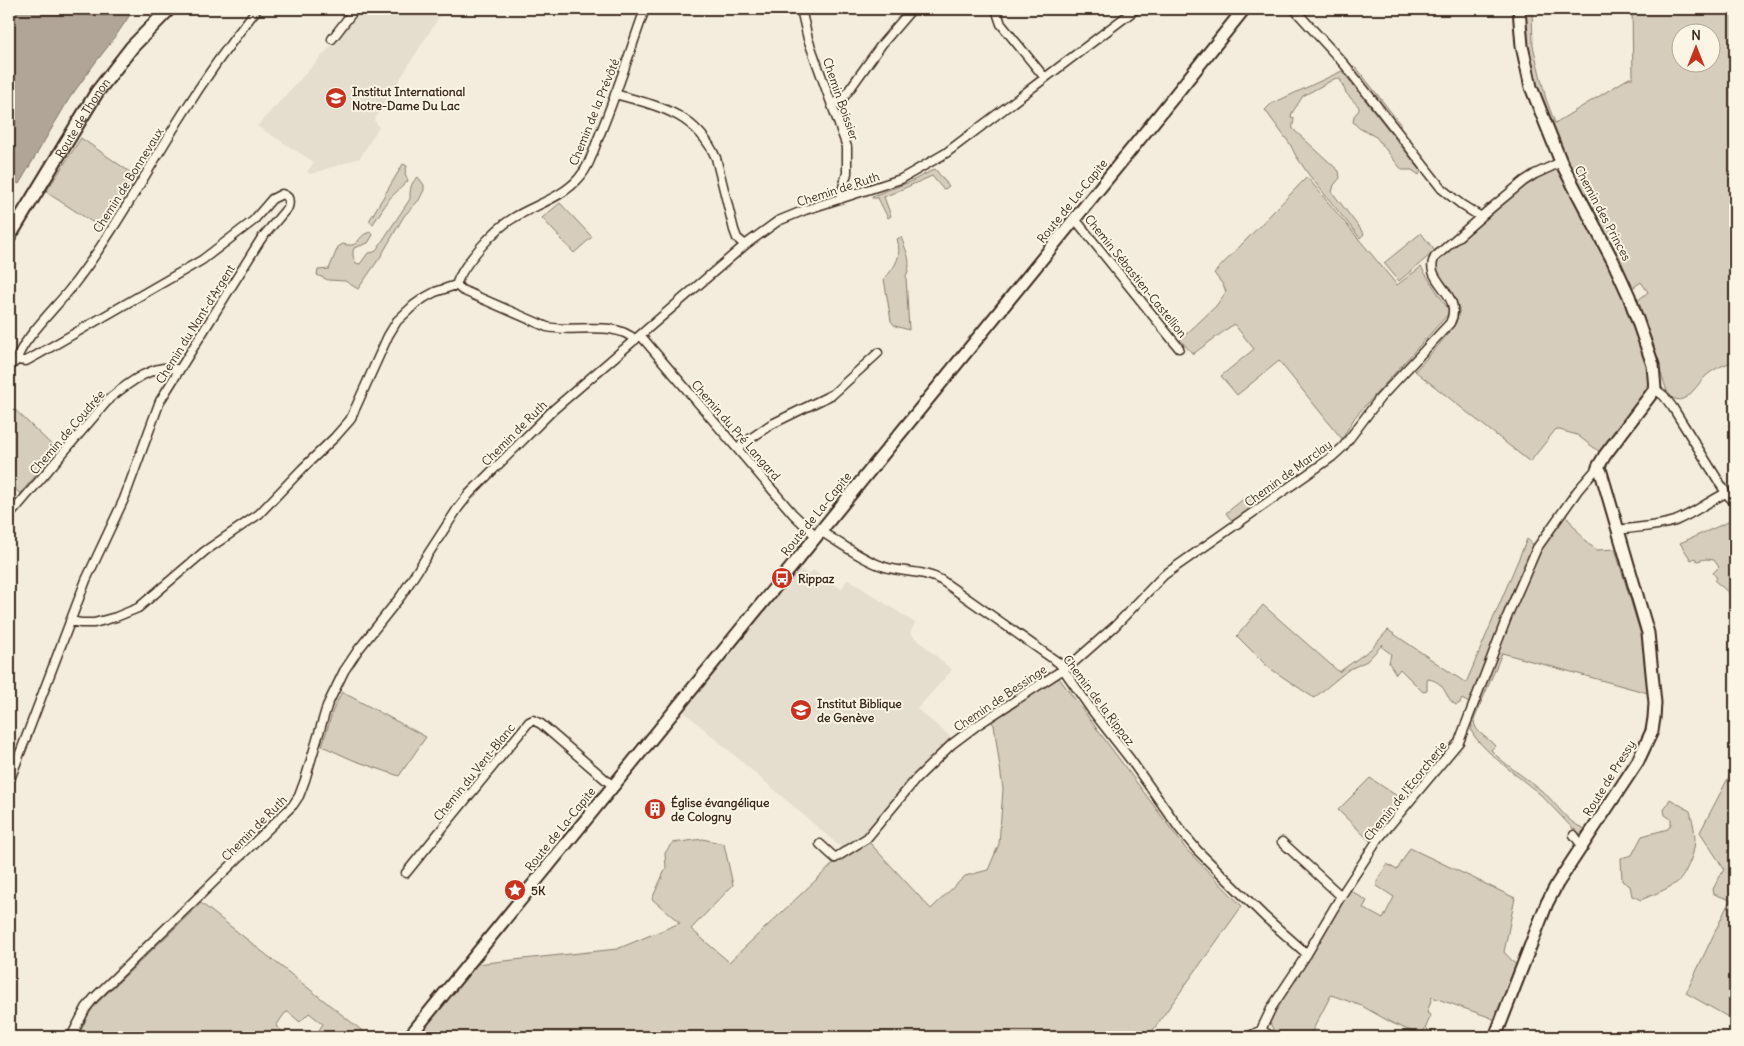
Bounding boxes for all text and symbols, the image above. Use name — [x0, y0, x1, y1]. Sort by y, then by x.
north arrow — [1672, 22, 1722, 72]
text: N — [1691, 26, 1701, 44]
street label: Chemin de la Prévôté — [566, 56, 622, 168]
street label: Chemin Boissier — [820, 56, 862, 142]
street label: Route de Thonon — [51, 75, 113, 160]
place label: Institut International Notre-Dame Du Lac — [352, 84, 466, 113]
school or university icon: Institut International Notre-Dame Du Lac — [324, 86, 348, 110]
street label: Chemin de Bonnevaux — [90, 125, 166, 235]
street label: Route de La-Capite — [1034, 156, 1110, 246]
street label: Chemin des Princes — [1572, 163, 1634, 263]
street label: Chemin de Ruth — [795, 169, 881, 209]
street label: Chemin Sébastien-Castellion — [1082, 212, 1190, 341]
street label: Chemin du Nant-d'Argent — [152, 262, 238, 386]
street label: Chemin du Pré Langard — [688, 377, 784, 483]
street label: Chemin de Coudrée — [26, 387, 108, 477]
street label: Chemin de Ruth — [478, 397, 550, 469]
street label: Chemin de Marclay — [1241, 436, 1335, 510]
street label: Route de La-Capite — [778, 469, 854, 559]
bus stop icon: Rippaz — [770, 566, 794, 590]
place label: Rippaz — [798, 571, 835, 587]
street label: Chemin de la Rippaz — [1060, 652, 1138, 748]
street label: Chemin de Bessinge — [951, 661, 1049, 735]
place label: Institut Biblique de Genève — [817, 696, 902, 725]
school or university icon: Institut Biblique de Genève — [789, 698, 813, 722]
street label: Chemin du Vent-Blanc — [430, 720, 518, 824]
street label: Route de Pressy — [1580, 737, 1638, 819]
street label: Chemin de l'Ecorcherie — [1360, 738, 1450, 844]
street label: Route de La-Capite — [522, 784, 598, 874]
street label: Chemin de Ruth — [218, 792, 290, 864]
place label: Église évangélique de Cologny — [671, 795, 770, 825]
building icon: Église évangélique de Cologny — [643, 797, 667, 821]
place icon: 5K — [503, 878, 527, 902]
place label: 5K — [531, 883, 546, 898]

